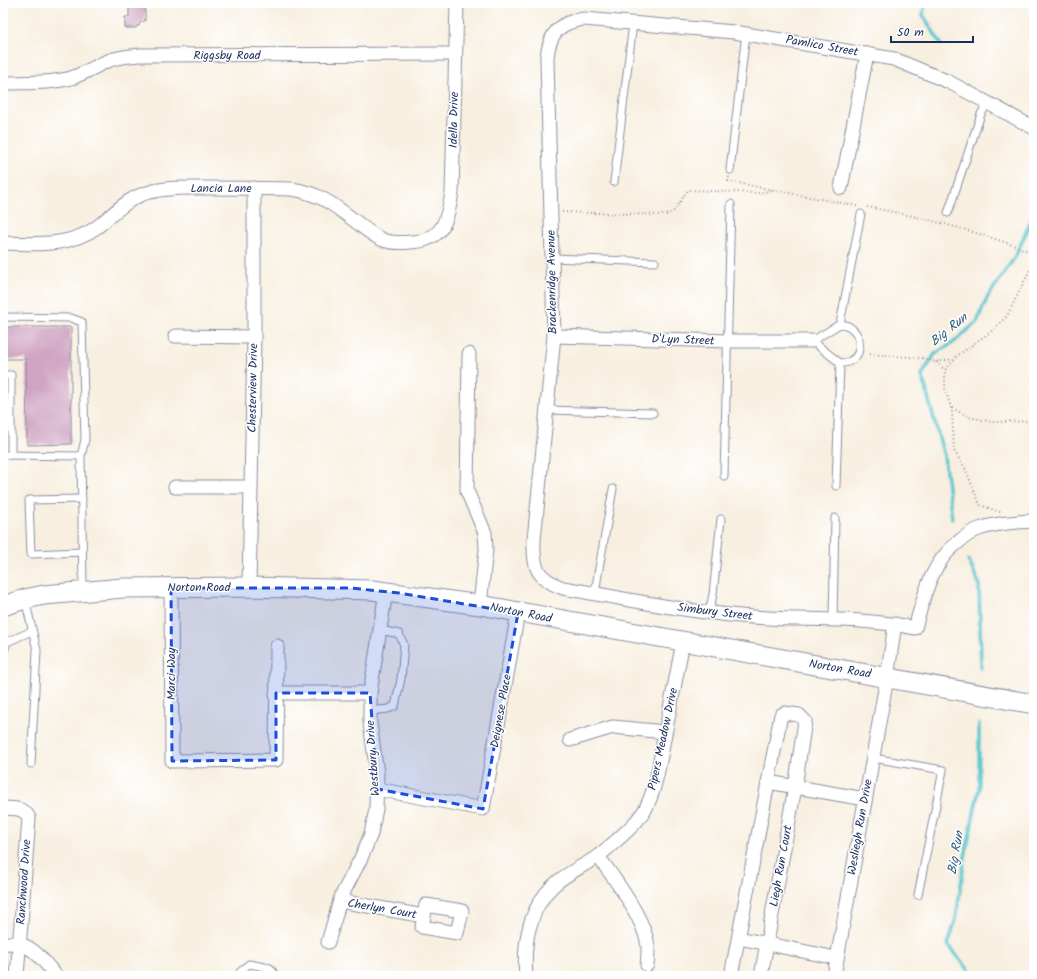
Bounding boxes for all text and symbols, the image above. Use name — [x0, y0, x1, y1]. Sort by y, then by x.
scale bar — [891, 18, 973, 44]
text: 50 m — [897, 23, 924, 42]
street label: Pamlico Street — [784, 30, 860, 62]
street label: Riggsby Road — [193, 46, 262, 65]
street label: Idella Drive — [444, 91, 464, 148]
street label: Lancia Lane — [190, 179, 252, 198]
street label: Brackenridge Avenue — [542, 229, 562, 334]
water label: Big Run — [925, 307, 973, 352]
street label: D'Lyn Street — [651, 329, 715, 351]
street label: Chesterview Drive — [243, 343, 263, 433]
street label: Norton Road — [168, 578, 231, 597]
street label: Norton Road — [488, 598, 555, 629]
street label: Simbury Street — [676, 598, 754, 626]
street label: Marci Way — [162, 647, 181, 700]
street label: Norton Road — [807, 654, 874, 684]
street label: Deignese Place — [485, 672, 517, 749]
street label: Pipers Meadow Drive — [643, 685, 683, 792]
street label: Westbury Drive — [361, 719, 385, 797]
street label: Wesliegh Run Drive — [842, 777, 878, 876]
street label: Liegh Run Court — [764, 823, 798, 908]
water label: Big Run — [942, 829, 970, 876]
street label: Ranchwood Drive — [12, 838, 37, 925]
street label: Cherlyn Court — [346, 894, 418, 924]

